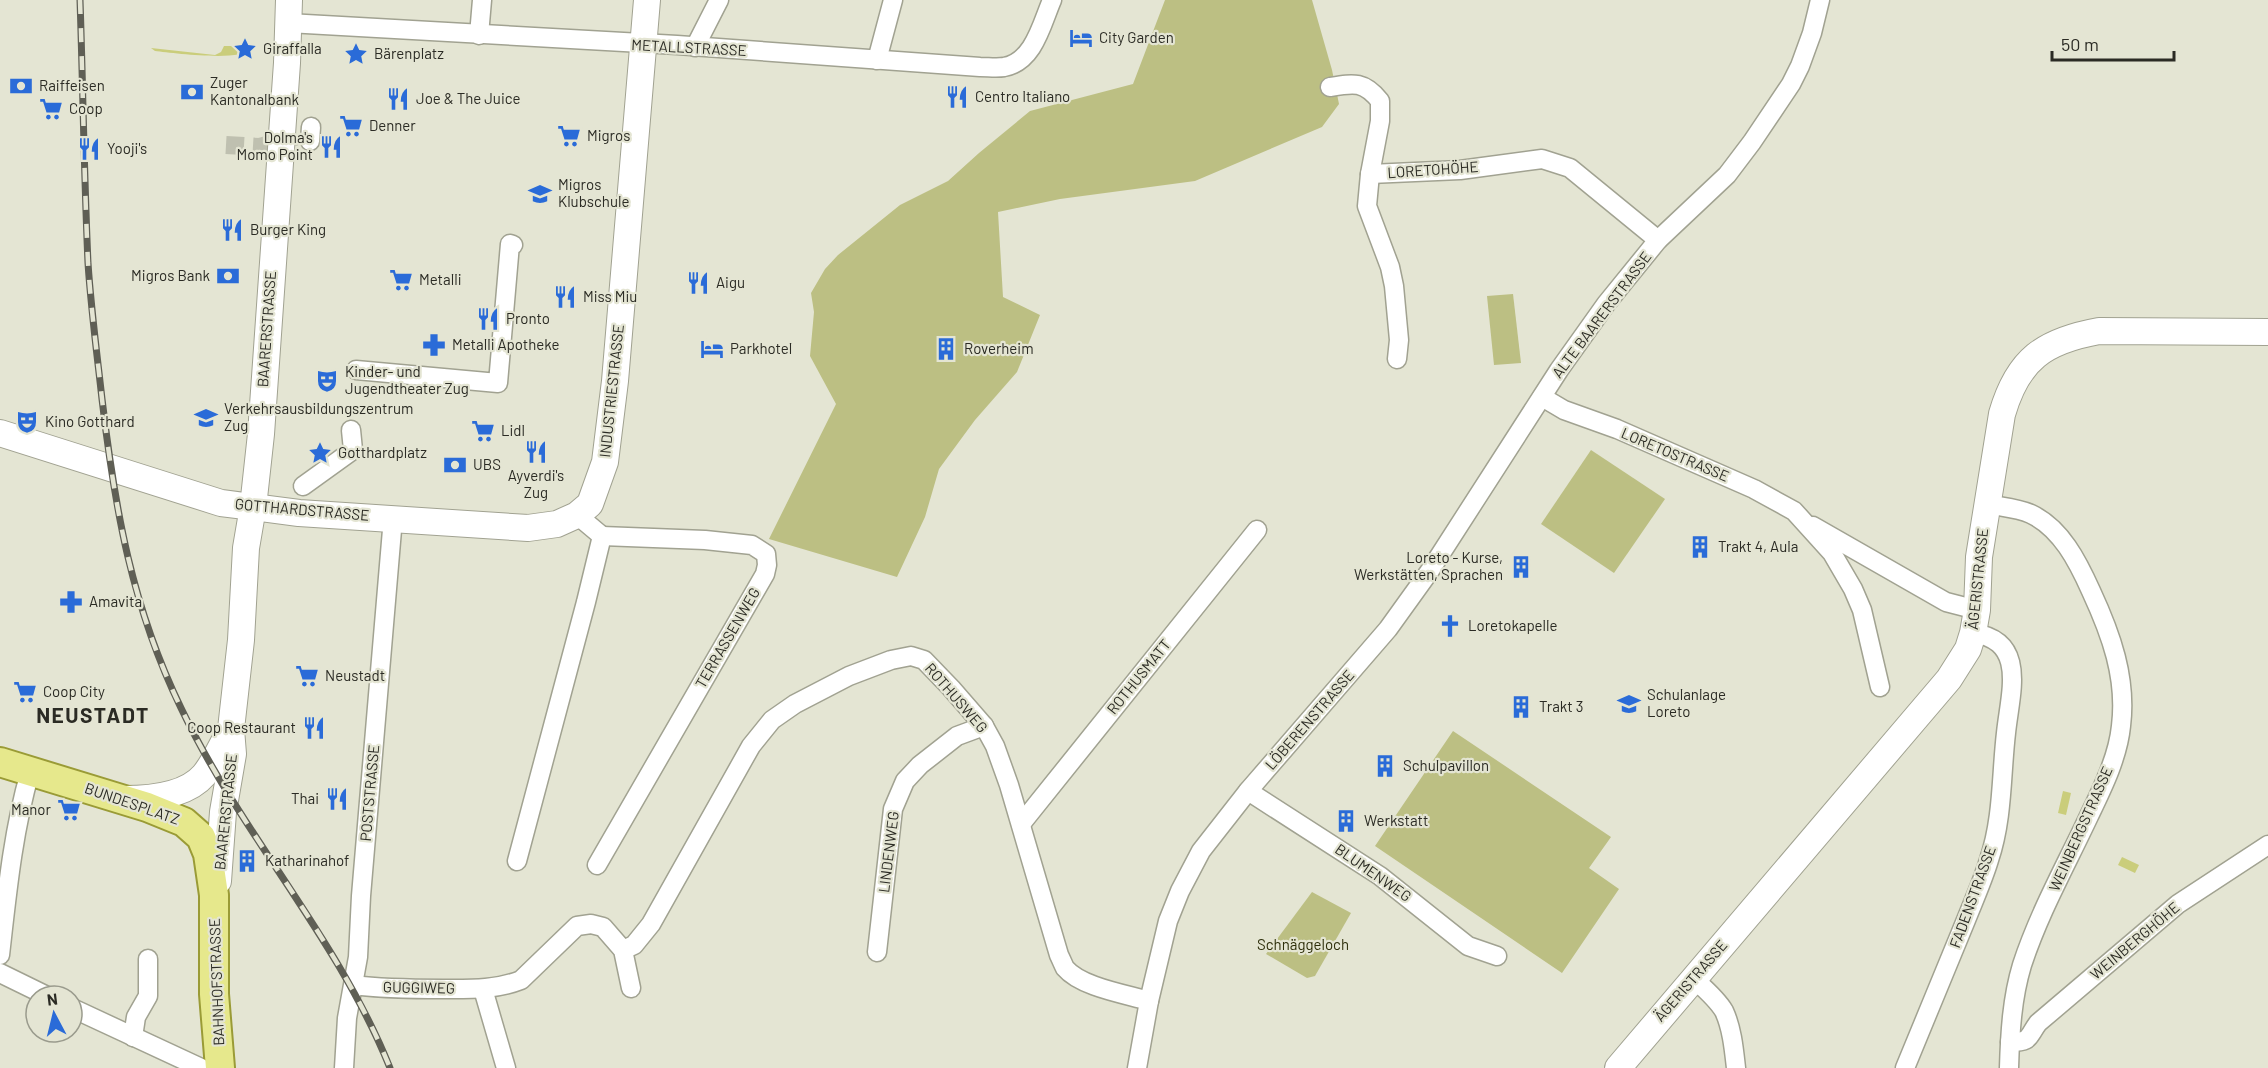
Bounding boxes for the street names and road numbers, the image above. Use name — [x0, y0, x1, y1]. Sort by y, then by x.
street label: METALLSTRASSE — [631, 35, 747, 59]
street label: LORETOHÖHE — [1387, 157, 1479, 181]
street label: ALTE BAARERSTRASSE — [1548, 248, 1655, 381]
street label: BAARERSTRASSE — [253, 270, 279, 388]
street label: INDUSTRIESTRASSE — [595, 323, 627, 458]
street label: LORETOSTRASSE — [1619, 423, 1732, 485]
street label: GOTTHARDSTRASSE — [234, 494, 370, 524]
street label: ÄGERISTRASSE — [1963, 527, 1991, 631]
street label: TERRASSENWEG — [691, 584, 763, 691]
street label: ROTHUSMATT — [1103, 635, 1174, 717]
street label: ROTHUSWEG — [922, 659, 992, 736]
street label: LÖBERENSTRASSE — [1261, 666, 1358, 773]
street label: POSTSTRASSE — [356, 744, 382, 842]
street label: BAARERSTRASSE — [210, 753, 240, 871]
street label: WEINBERGSTRASSE — [2044, 763, 2116, 894]
street label: BUNDESPLATZ — [83, 778, 182, 828]
street label: LINDENWEG — [874, 810, 902, 894]
street label: BLUMENWEG — [1332, 839, 1415, 905]
street label: FADENSTRASSE — [1945, 843, 1999, 950]
street label: WEINBERGHÖHE — [2086, 898, 2183, 983]
street label: BAHNHOFSTRASSE — [205, 918, 227, 1046]
street label: ÄGERISTRASSE — [1650, 936, 1731, 1025]
street label: GUGGIWEG — [383, 977, 455, 997]

